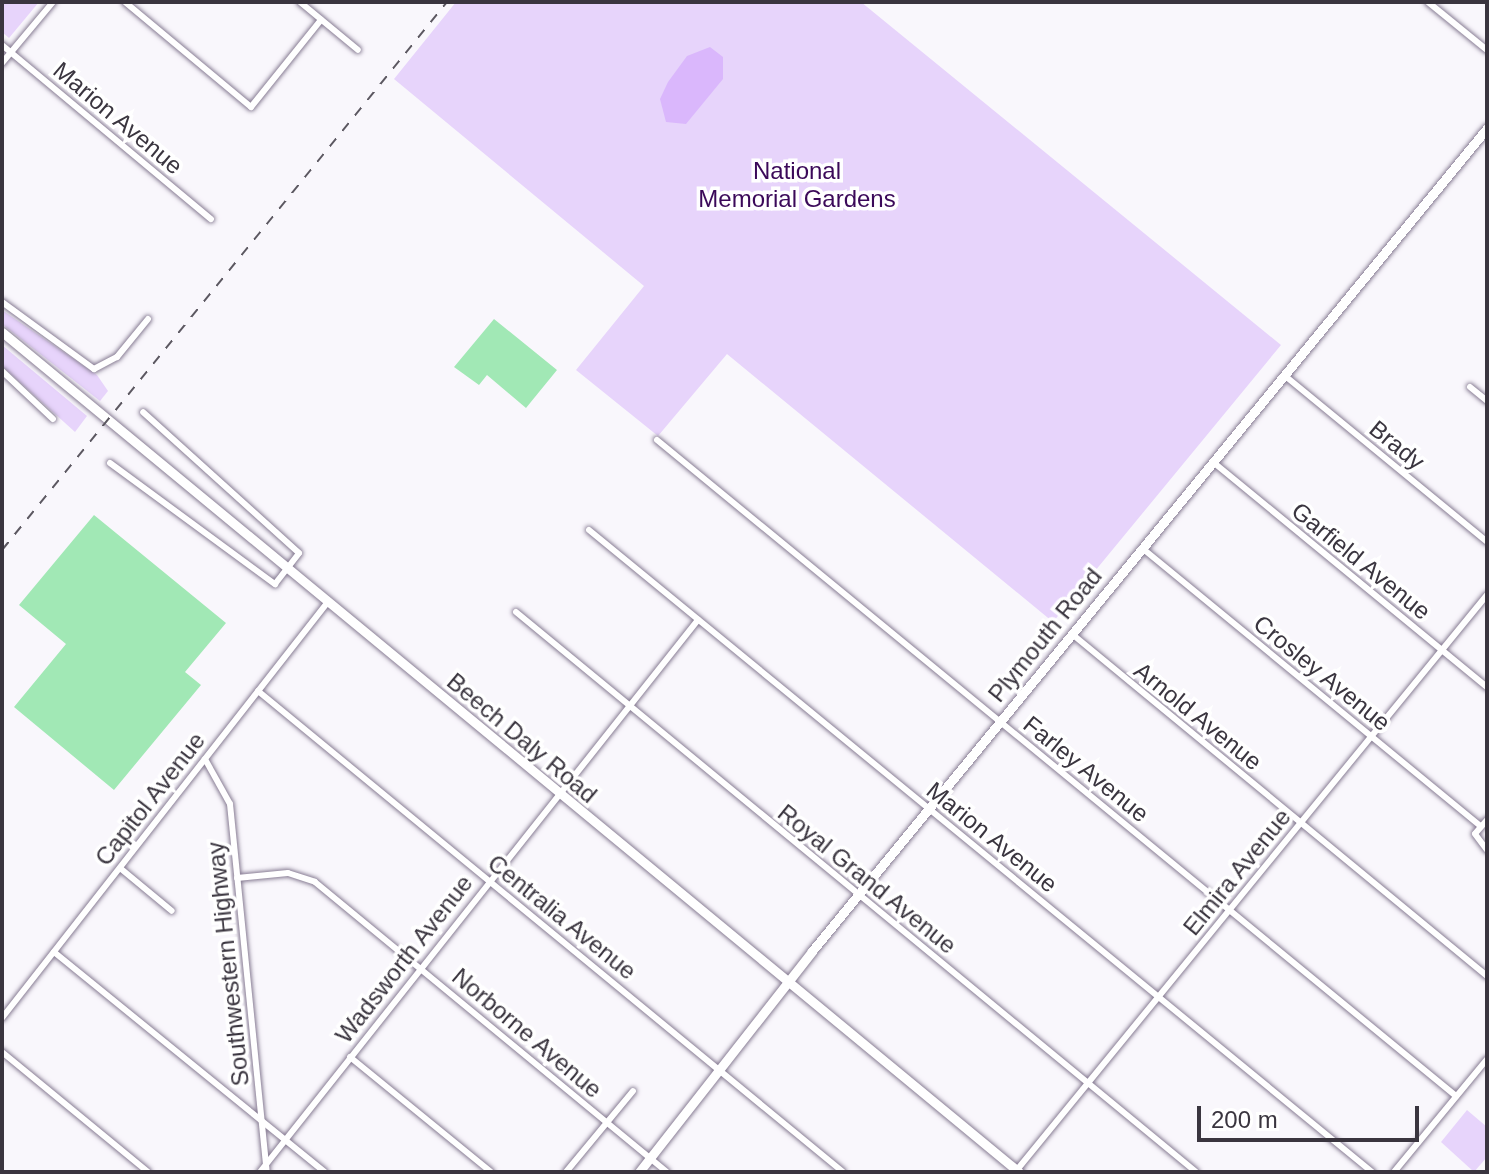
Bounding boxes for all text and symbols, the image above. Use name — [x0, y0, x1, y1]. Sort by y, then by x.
street label: Marion Avenue — [47, 55, 189, 181]
park label: National Memorial Gardens — [698, 157, 896, 213]
street label: Brady — [1364, 414, 1430, 476]
street label: Garfield Avenue — [1285, 496, 1437, 626]
street label: Plymouth Road — [982, 562, 1108, 708]
street label: Crosley Avenue — [1247, 609, 1397, 737]
street label: Arnold Avenue — [1128, 655, 1268, 777]
street label: Beech Daly Road — [441, 667, 603, 809]
street label: Farley Avenue — [1017, 709, 1155, 829]
street label: Capitol Avenue — [89, 726, 211, 872]
street label: Marion Avenue — [920, 775, 1064, 899]
street label: Royal Grand Avenue — [772, 798, 962, 960]
street label: Elmira Avenue — [1177, 802, 1297, 942]
street label: Southwestern Highway — [201, 840, 255, 1088]
street label: Centralia Avenue — [482, 848, 642, 986]
street label: Wadsworth Avenue — [329, 869, 479, 1049]
street label: Norborne Avenue — [446, 962, 608, 1104]
scale bar — [1201, 1090, 1423, 1140]
text: 200 m — [1211, 1106, 1278, 1133]

